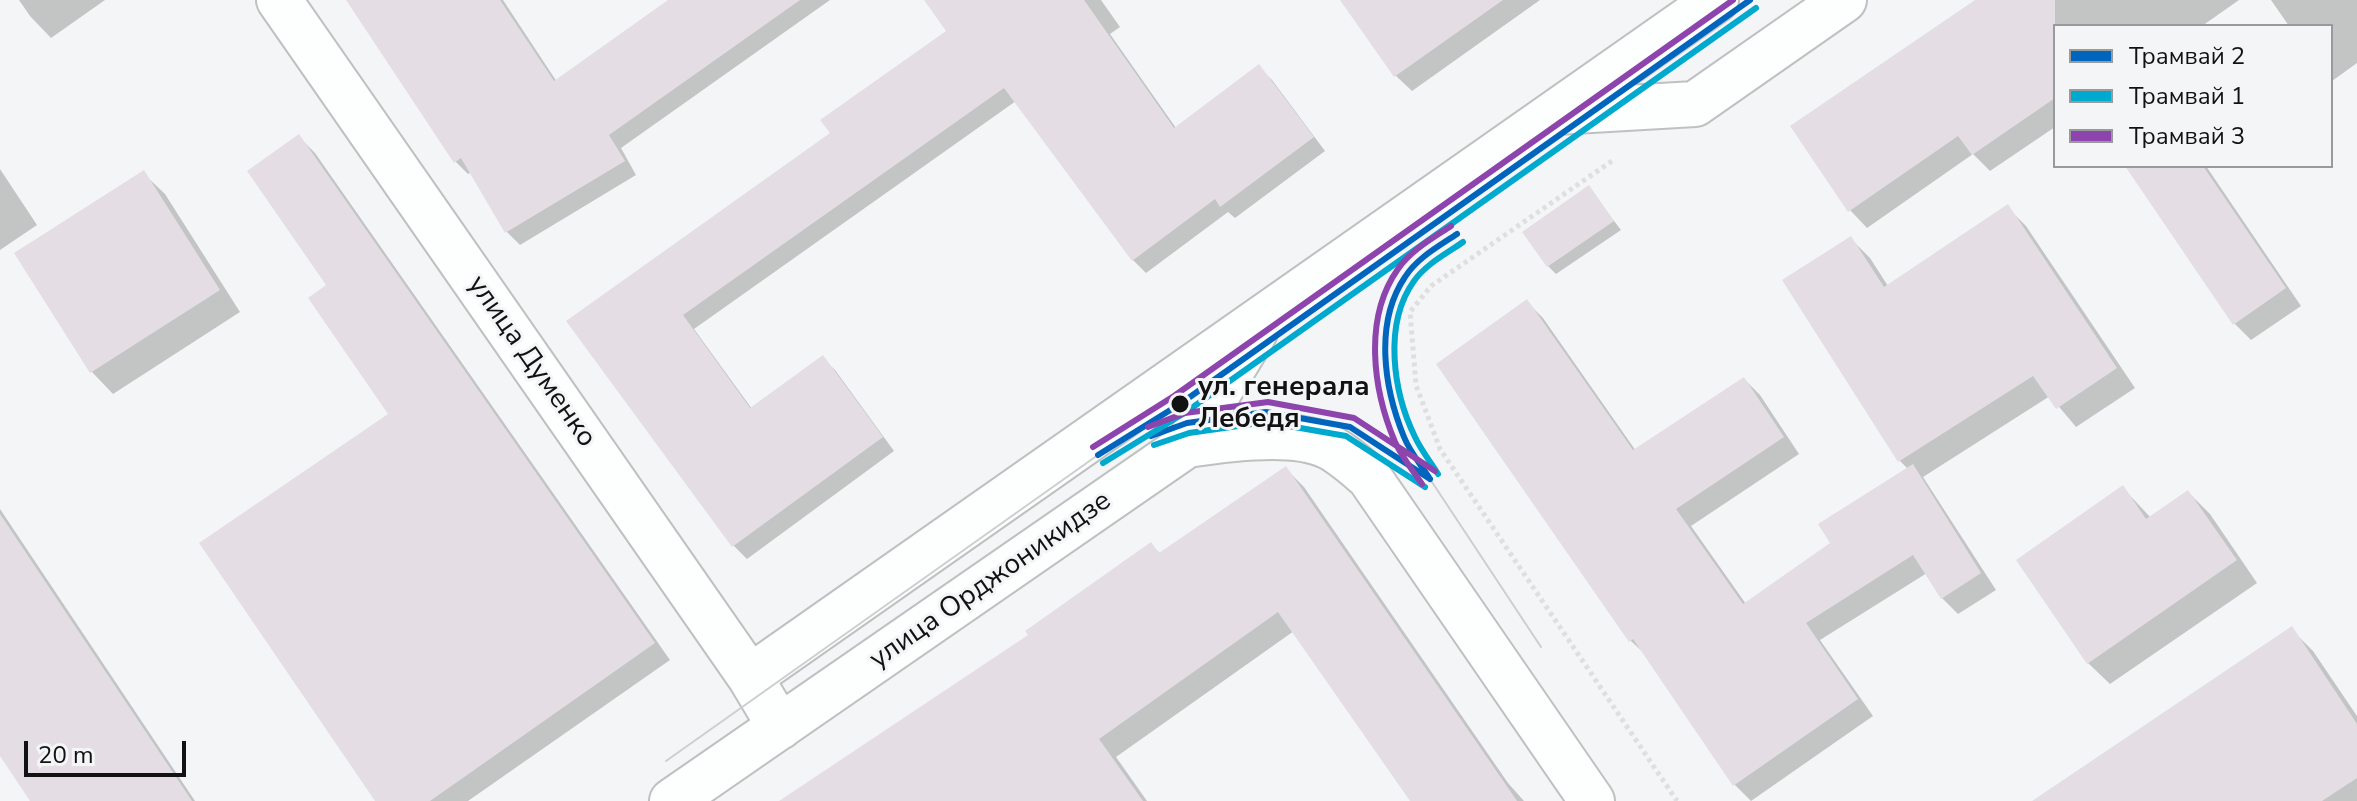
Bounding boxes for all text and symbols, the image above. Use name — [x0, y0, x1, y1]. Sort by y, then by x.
legend — [2053, 24, 2333, 168]
text: Трамвай 2 — [2129, 40, 2245, 72]
text: Трамвай 1 — [2129, 80, 2245, 112]
text: Трамвай 3 — [2129, 120, 2245, 152]
street label: улица Думенко — [459, 270, 603, 454]
place label: ул. генерала Лебедя — [1198, 371, 1370, 437]
marker: ул. генерала Лебедя — [1169, 393, 1191, 415]
street label: улица Орджоникидзе — [864, 485, 1118, 677]
scale bar — [28, 725, 190, 775]
text: 20 m — [38, 739, 94, 771]

